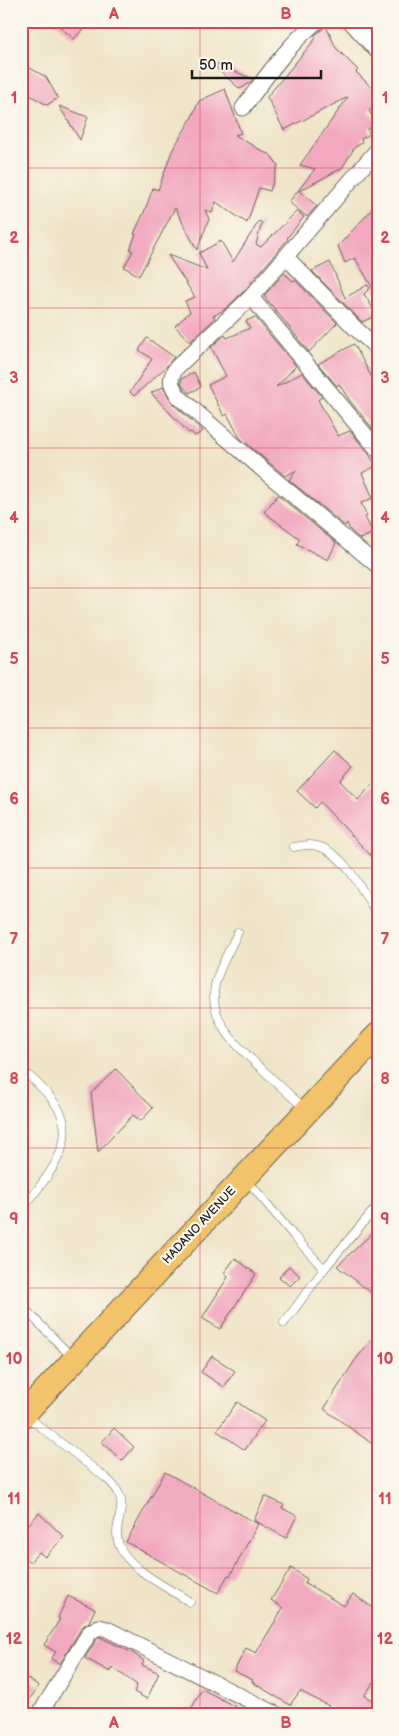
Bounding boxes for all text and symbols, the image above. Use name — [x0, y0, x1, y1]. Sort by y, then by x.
text: A — [108, 5, 119, 24]
text: B — [280, 5, 292, 24]
scale bar — [192, 48, 320, 80]
text: 50 m — [199, 56, 233, 75]
text: 1 — [11, 89, 17, 108]
text: 1 — [382, 89, 388, 108]
text: 2 — [9, 229, 19, 248]
text: 2 — [380, 229, 390, 248]
text: 3 — [9, 369, 19, 388]
text: 3 — [380, 369, 390, 388]
text: 4 — [9, 509, 19, 528]
text: 4 — [380, 509, 390, 528]
text: 5 — [9, 650, 19, 669]
text: 5 — [380, 650, 390, 669]
text: 6 — [9, 790, 19, 809]
text: 6 — [380, 790, 390, 809]
text: 7 — [10, 930, 19, 949]
text: 7 — [381, 930, 390, 949]
text: 8 — [9, 1070, 19, 1089]
text: 8 — [380, 1070, 390, 1089]
street label: HADANO AVENUE — [160, 1183, 239, 1267]
text: 9 — [9, 1210, 19, 1229]
text: 9 — [380, 1210, 390, 1229]
text: 10 — [6, 1350, 22, 1369]
text: 10 — [377, 1350, 393, 1369]
text: 11 — [7, 1490, 21, 1509]
text: 11 — [378, 1490, 392, 1509]
text: 12 — [6, 1630, 23, 1649]
text: 12 — [377, 1630, 394, 1649]
text: A — [108, 1714, 119, 1733]
text: B — [280, 1714, 292, 1733]

